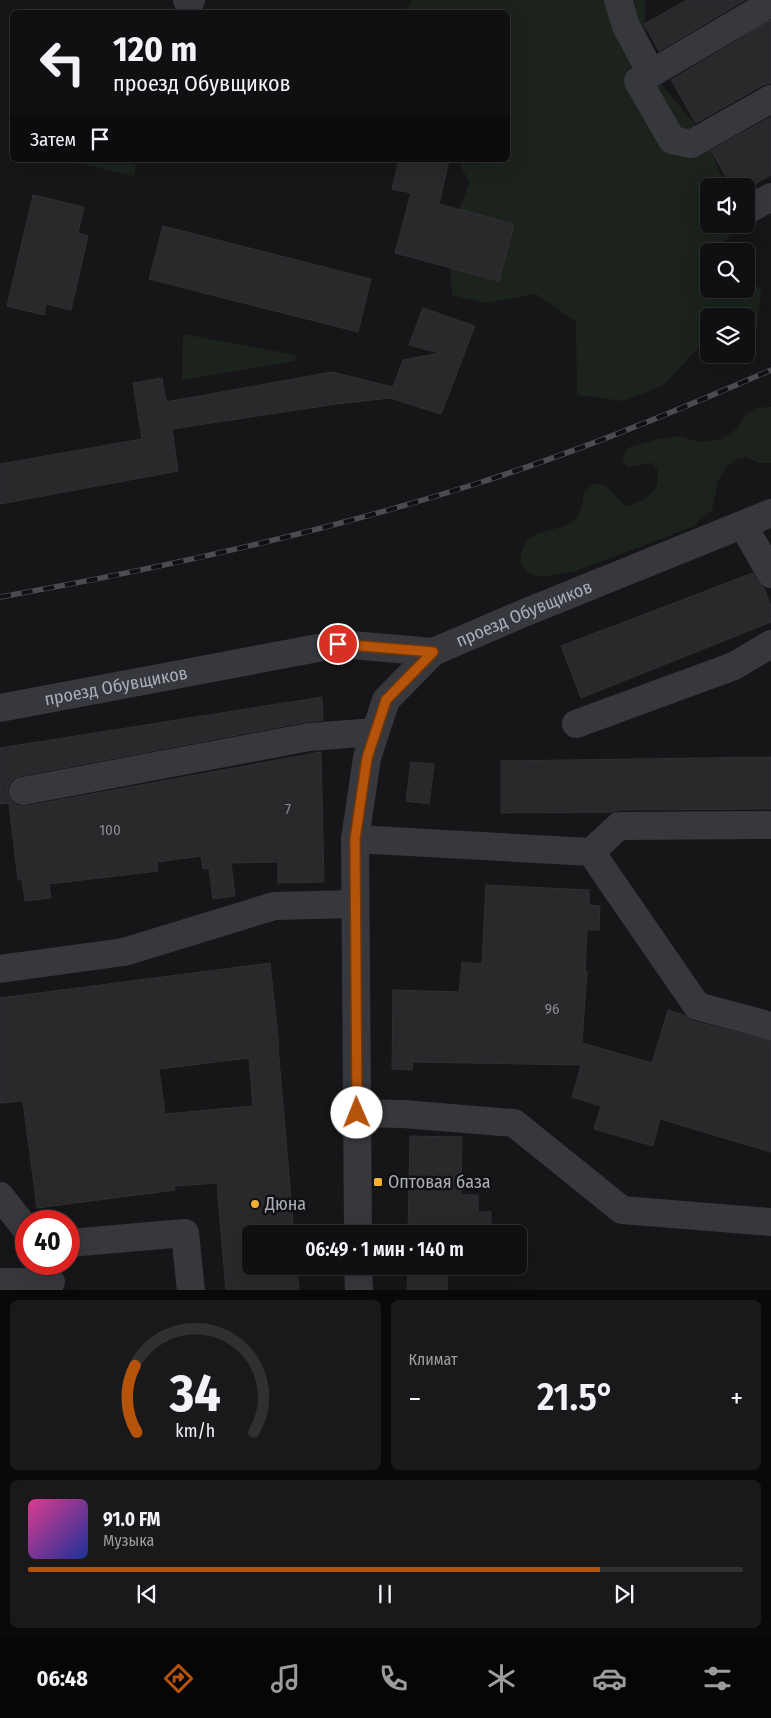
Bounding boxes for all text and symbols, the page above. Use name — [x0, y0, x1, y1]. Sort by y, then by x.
text: 120 m — [113, 28, 197, 70]
icon: left — [30, 30, 95, 95]
text: проезд Обувщиков — [113, 70, 291, 97]
icon: arrive — [86, 125, 114, 153]
text: Затем — [30, 128, 76, 151]
map controls — [700, 178, 755, 363]
button: sound — [700, 178, 755, 233]
button: search — [700, 243, 755, 298]
button: layers — [700, 308, 755, 363]
street label: проезд Обувщиков — [453, 576, 595, 652]
pin — [317, 623, 359, 665]
icon: arrive — [324, 630, 352, 658]
street label: проезд Обувщиков — [42, 662, 189, 710]
house number: 7 — [285, 800, 291, 818]
house number: 100 — [99, 821, 121, 839]
house number: 96 — [545, 1000, 559, 1018]
position arrow — [330, 1086, 382, 1138]
place label: Оптовая база — [388, 1171, 491, 1193]
marker: Оптовая база — [372, 1176, 384, 1188]
place label: Дюна — [264, 1193, 306, 1215]
marker: Дюна — [249, 1198, 261, 1210]
speed limit sign: 40 — [15, 1210, 80, 1275]
text: 06:49 · 1 мин · 140 m — [305, 1238, 464, 1261]
text: Климат — [409, 1350, 458, 1369]
text: 34 — [169, 1362, 221, 1425]
text: 21.5° — [537, 1374, 614, 1420]
text: − — [409, 1382, 421, 1415]
text: + — [730, 1382, 743, 1415]
text: km/h — [175, 1420, 215, 1442]
text: 91.0 FM — [103, 1508, 161, 1531]
text: Музыка — [103, 1531, 154, 1550]
icon: previous — [133, 1580, 161, 1608]
icon: pause — [371, 1580, 399, 1608]
icon: next — [610, 1580, 638, 1608]
icon: directions — [161, 1661, 196, 1696]
icon: music — [268, 1661, 303, 1696]
icon: phone — [376, 1661, 411, 1696]
icon: climate — [484, 1661, 519, 1696]
icon: car — [592, 1661, 627, 1696]
icon: filters — [700, 1661, 735, 1696]
text: 06:48 — [36, 1665, 88, 1692]

